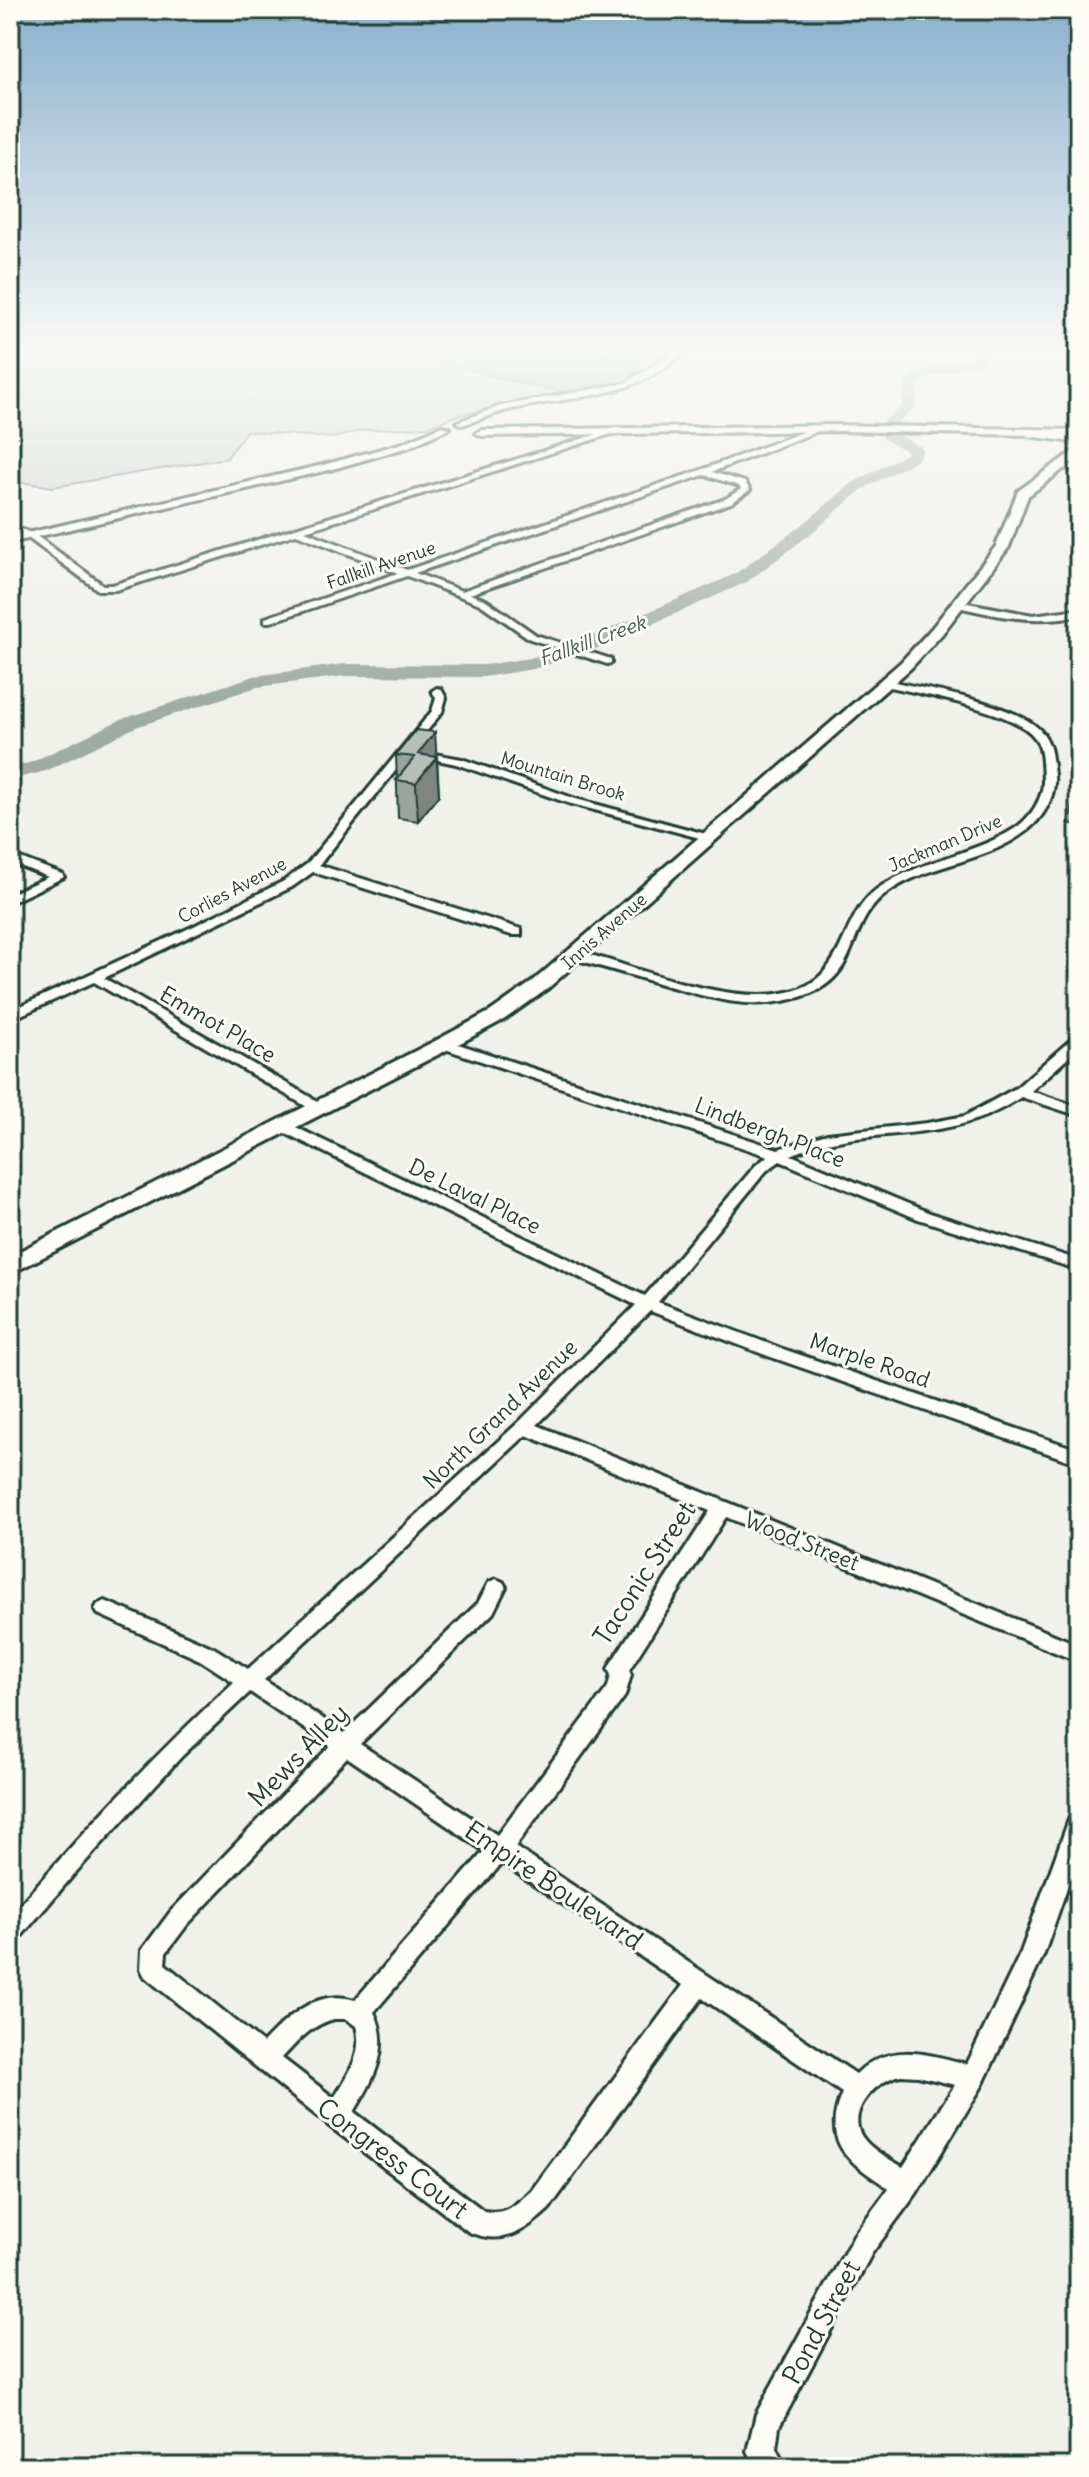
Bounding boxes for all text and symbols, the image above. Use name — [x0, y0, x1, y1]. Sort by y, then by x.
street label: Fallkill Avenue — [324, 536, 438, 594]
water label: Fallkill Creek — [535, 609, 650, 671]
street label: Mountain Brook — [498, 746, 628, 806]
street label: Jackman Drive — [885, 809, 1005, 877]
street label: Corlies Avenue — [174, 852, 290, 928]
street label: Innis Avenue — [557, 888, 651, 974]
street label: Emmot Place — [155, 979, 281, 1069]
street label: Lindbergh Place — [691, 1090, 849, 1174]
street label: De Laval Place — [404, 1152, 546, 1240]
street label: Marple Road — [806, 1326, 934, 1394]
street label: North Grand Avenue — [417, 1333, 583, 1495]
street label: Taconic Street — [586, 1495, 703, 1651]
street label: Wood Street — [741, 1505, 863, 1577]
street label: Mews Alley — [241, 1697, 355, 1813]
street label: Empire Boulevard — [458, 1813, 650, 1957]
street label: Congress Court — [311, 2090, 475, 2226]
street label: Pond Street — [775, 2254, 868, 2390]

